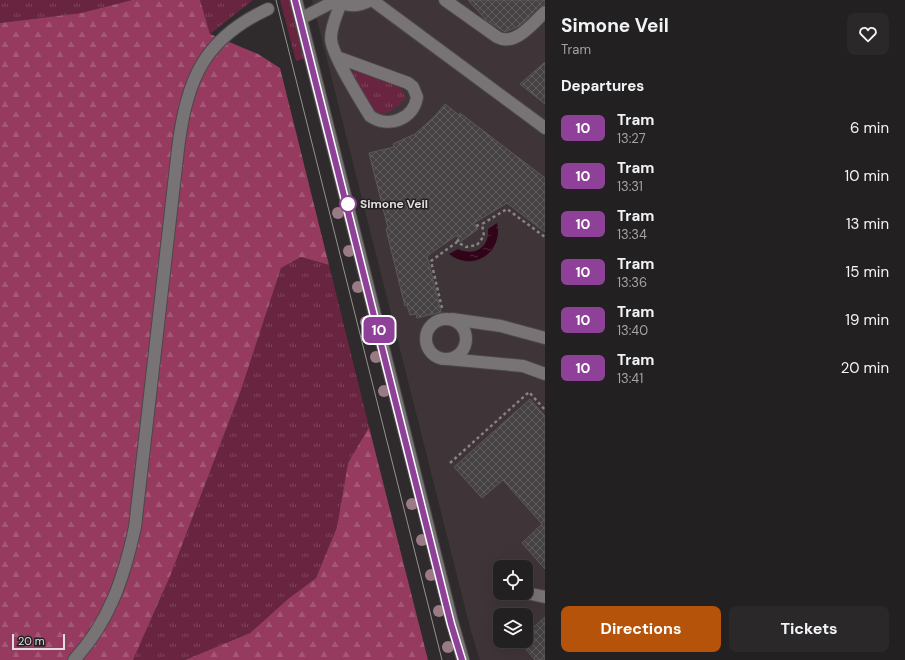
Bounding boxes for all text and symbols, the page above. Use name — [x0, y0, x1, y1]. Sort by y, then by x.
text: Simone Veil — [561, 13, 669, 38]
button: heart — [847, 13, 889, 55]
text: Tram — [561, 41, 591, 58]
text: Departures — [561, 76, 644, 96]
text: Tram — [617, 110, 654, 130]
text: 6 min — [850, 118, 889, 138]
text: 10 — [576, 119, 590, 137]
text: 13:27 — [617, 130, 646, 147]
text: Tram — [617, 158, 654, 178]
text: 10 min — [844, 166, 889, 186]
text: 10 — [576, 167, 590, 185]
text: 13:31 — [617, 178, 643, 195]
marker: Simone Veil — [339, 195, 357, 213]
place label: Simone Veil — [360, 196, 428, 212]
text: Tram — [617, 206, 654, 226]
text: 13 min — [846, 214, 889, 234]
text: 10 — [576, 215, 590, 233]
text: 13:34 — [617, 226, 647, 243]
text: Tram — [617, 254, 654, 274]
text: 15 min — [846, 262, 889, 282]
text: 10 — [576, 263, 590, 281]
text: 13:36 — [617, 274, 647, 291]
text: Tram — [617, 302, 654, 322]
text: 19 min — [845, 310, 889, 330]
text: 10 — [576, 311, 590, 329]
line badge: 10 — [361, 317, 397, 343]
text: 10 — [372, 321, 386, 339]
text: 13:40 — [617, 322, 648, 339]
text: Tram — [617, 350, 654, 370]
text: 20 min — [841, 358, 889, 378]
text: 10 — [576, 359, 590, 377]
text: 13:41 — [617, 370, 643, 387]
map controls — [493, 560, 533, 648]
button: locate — [493, 560, 533, 600]
button: Directions — [561, 606, 721, 652]
button: Tickets — [729, 606, 889, 652]
button: layers — [493, 608, 533, 648]
scale bar — [12, 632, 65, 651]
text: 20 m — [18, 634, 44, 648]

